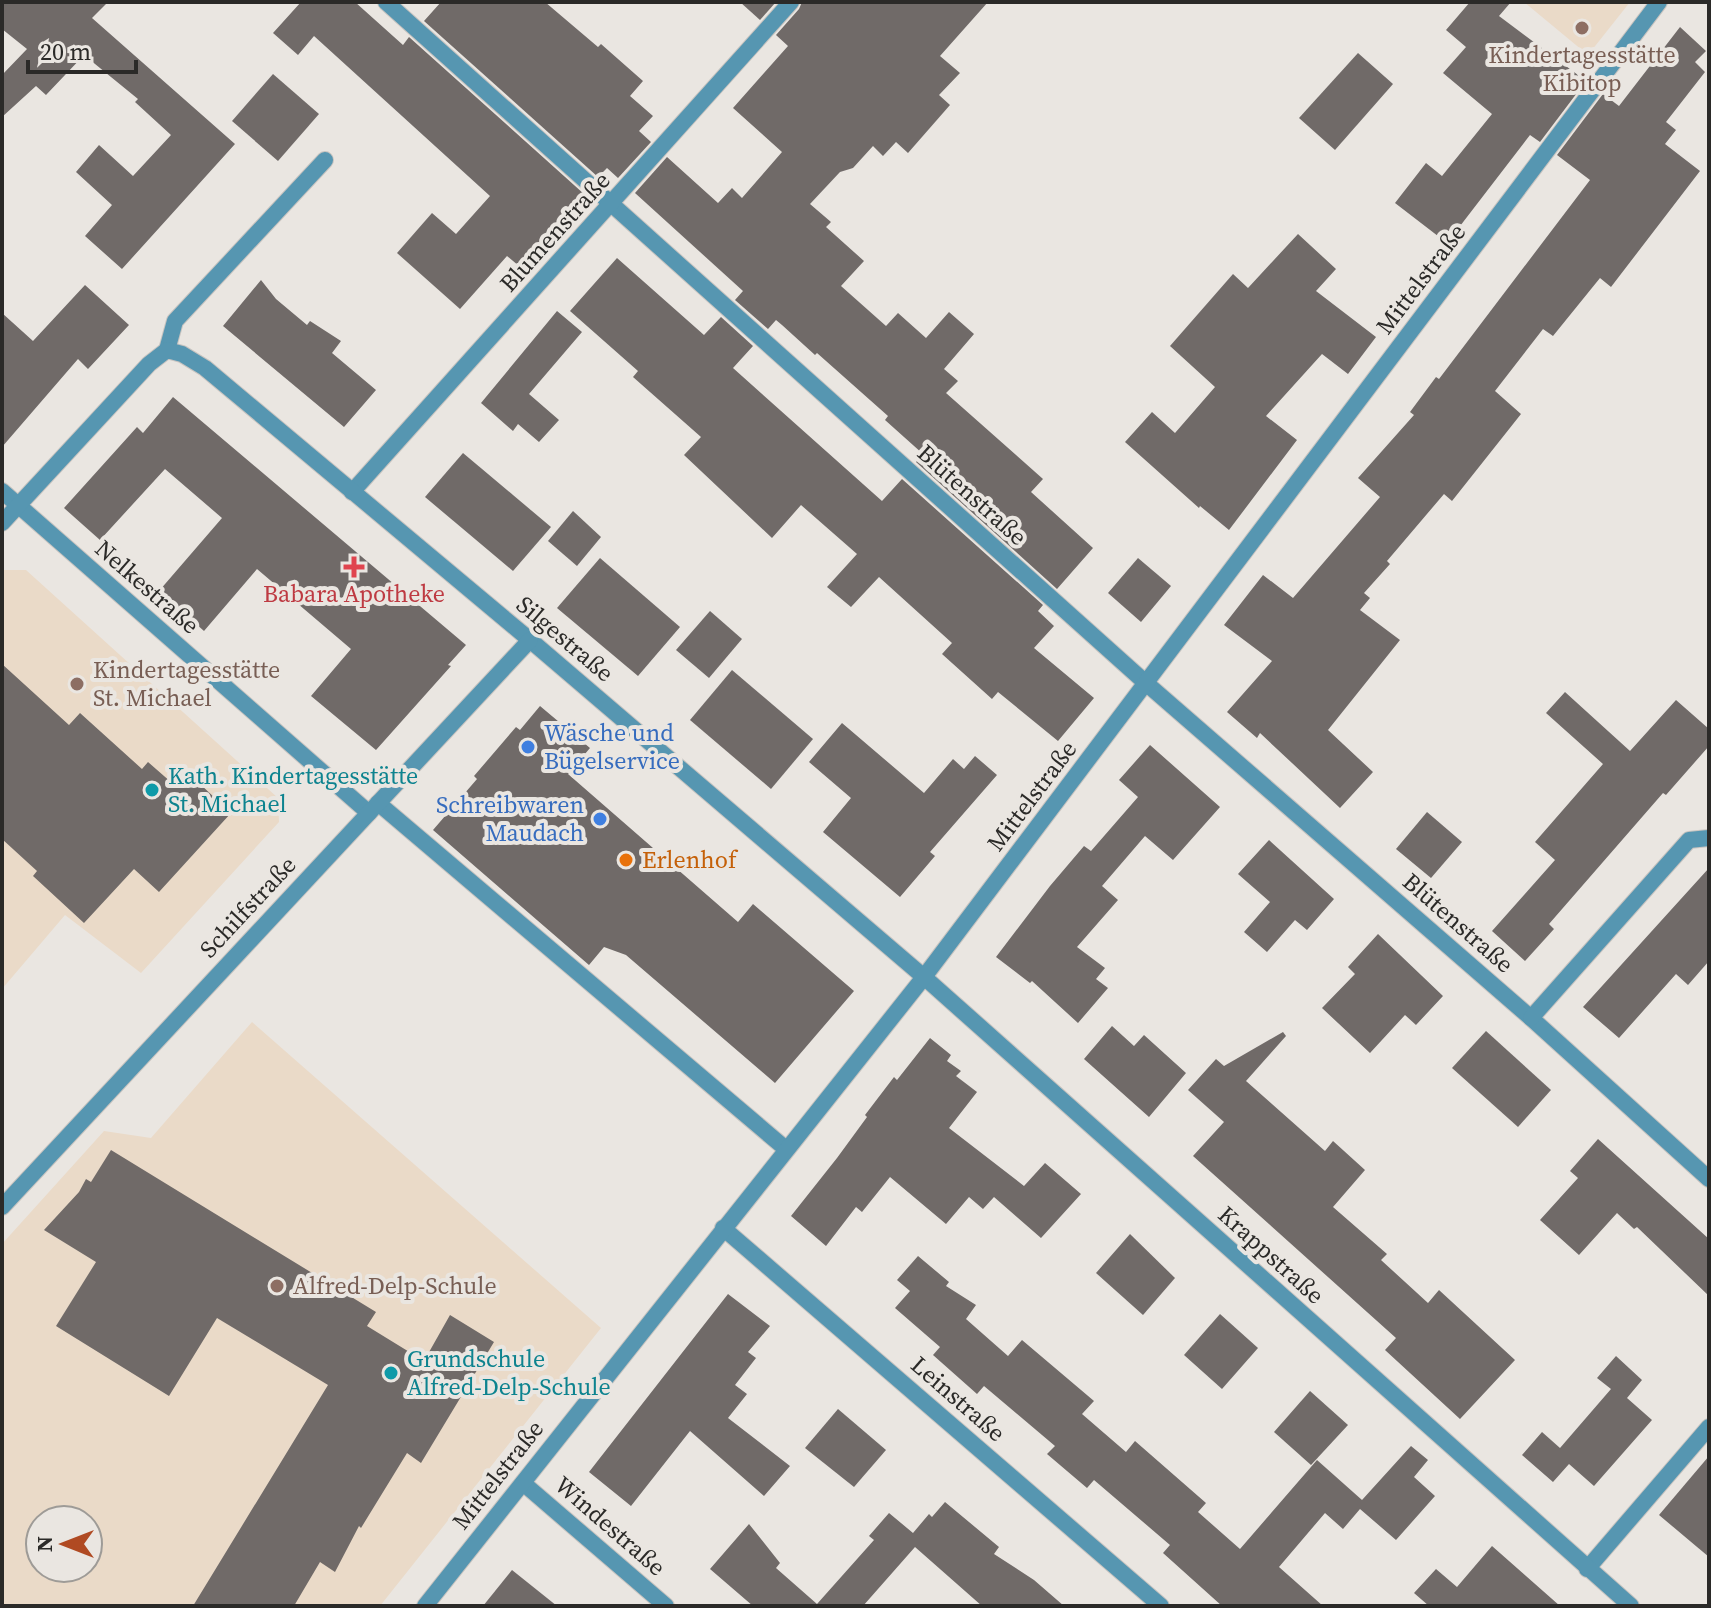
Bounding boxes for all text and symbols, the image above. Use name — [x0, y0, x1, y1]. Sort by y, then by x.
marker: Kindertagesstätte Kibitop — [1573, 19, 1591, 37]
scale bar — [28, 24, 136, 74]
text: 20 m — [40, 35, 91, 68]
place label: Kindertagesstätte Kibitop — [1488, 38, 1676, 99]
street label: Blumenstraße — [492, 165, 617, 299]
street label: Mittelstraße — [1368, 217, 1473, 341]
street label: Blütenstraße — [910, 436, 1034, 553]
street label: Nelkestraße — [88, 532, 207, 641]
marker: Babara Apotheke — [345, 558, 363, 576]
place label: Babara Apotheke — [263, 577, 445, 610]
street label: Silgestraße — [510, 588, 621, 689]
place label: Kindertagesstätte St. Michael — [93, 653, 280, 714]
marker: Kindertagesstätte St. Michael — [68, 675, 86, 693]
place label: Wäsche und Bügelservice — [544, 716, 680, 777]
street label: Mittelstraße — [979, 734, 1084, 858]
marker: Wäsche und Bügelservice — [519, 738, 537, 756]
place label: Kath. Kindertagesstätte St. Michael — [168, 759, 418, 820]
marker: Kath. Kindertagesstätte St. Michael — [143, 781, 161, 799]
place label: Schreibwaren Maudach — [436, 788, 584, 849]
marker: Schreibwaren Maudach — [591, 810, 609, 828]
place label: Erlenhof — [642, 843, 739, 876]
street label: Schilfstraße — [192, 849, 303, 965]
marker: Erlenhof — [617, 851, 635, 869]
street label: Blütenstraße — [1396, 865, 1521, 980]
street label: Krappstraße — [1211, 1198, 1331, 1311]
place label: Alfred-Delp-Schule — [293, 1269, 497, 1302]
marker: Alfred-Delp-Schule — [268, 1277, 286, 1295]
place label: Grundschule Alfred-Delp-Schule — [407, 1342, 611, 1403]
street label: Leinstraße — [904, 1348, 1013, 1449]
marker: Grundschule Alfred-Delp-Schule — [382, 1364, 400, 1382]
street label: Mittelstraße — [444, 1413, 551, 1536]
street label: Windestraße — [548, 1468, 673, 1583]
north arrow — [24, 1504, 104, 1584]
text: N — [29, 1536, 59, 1552]

